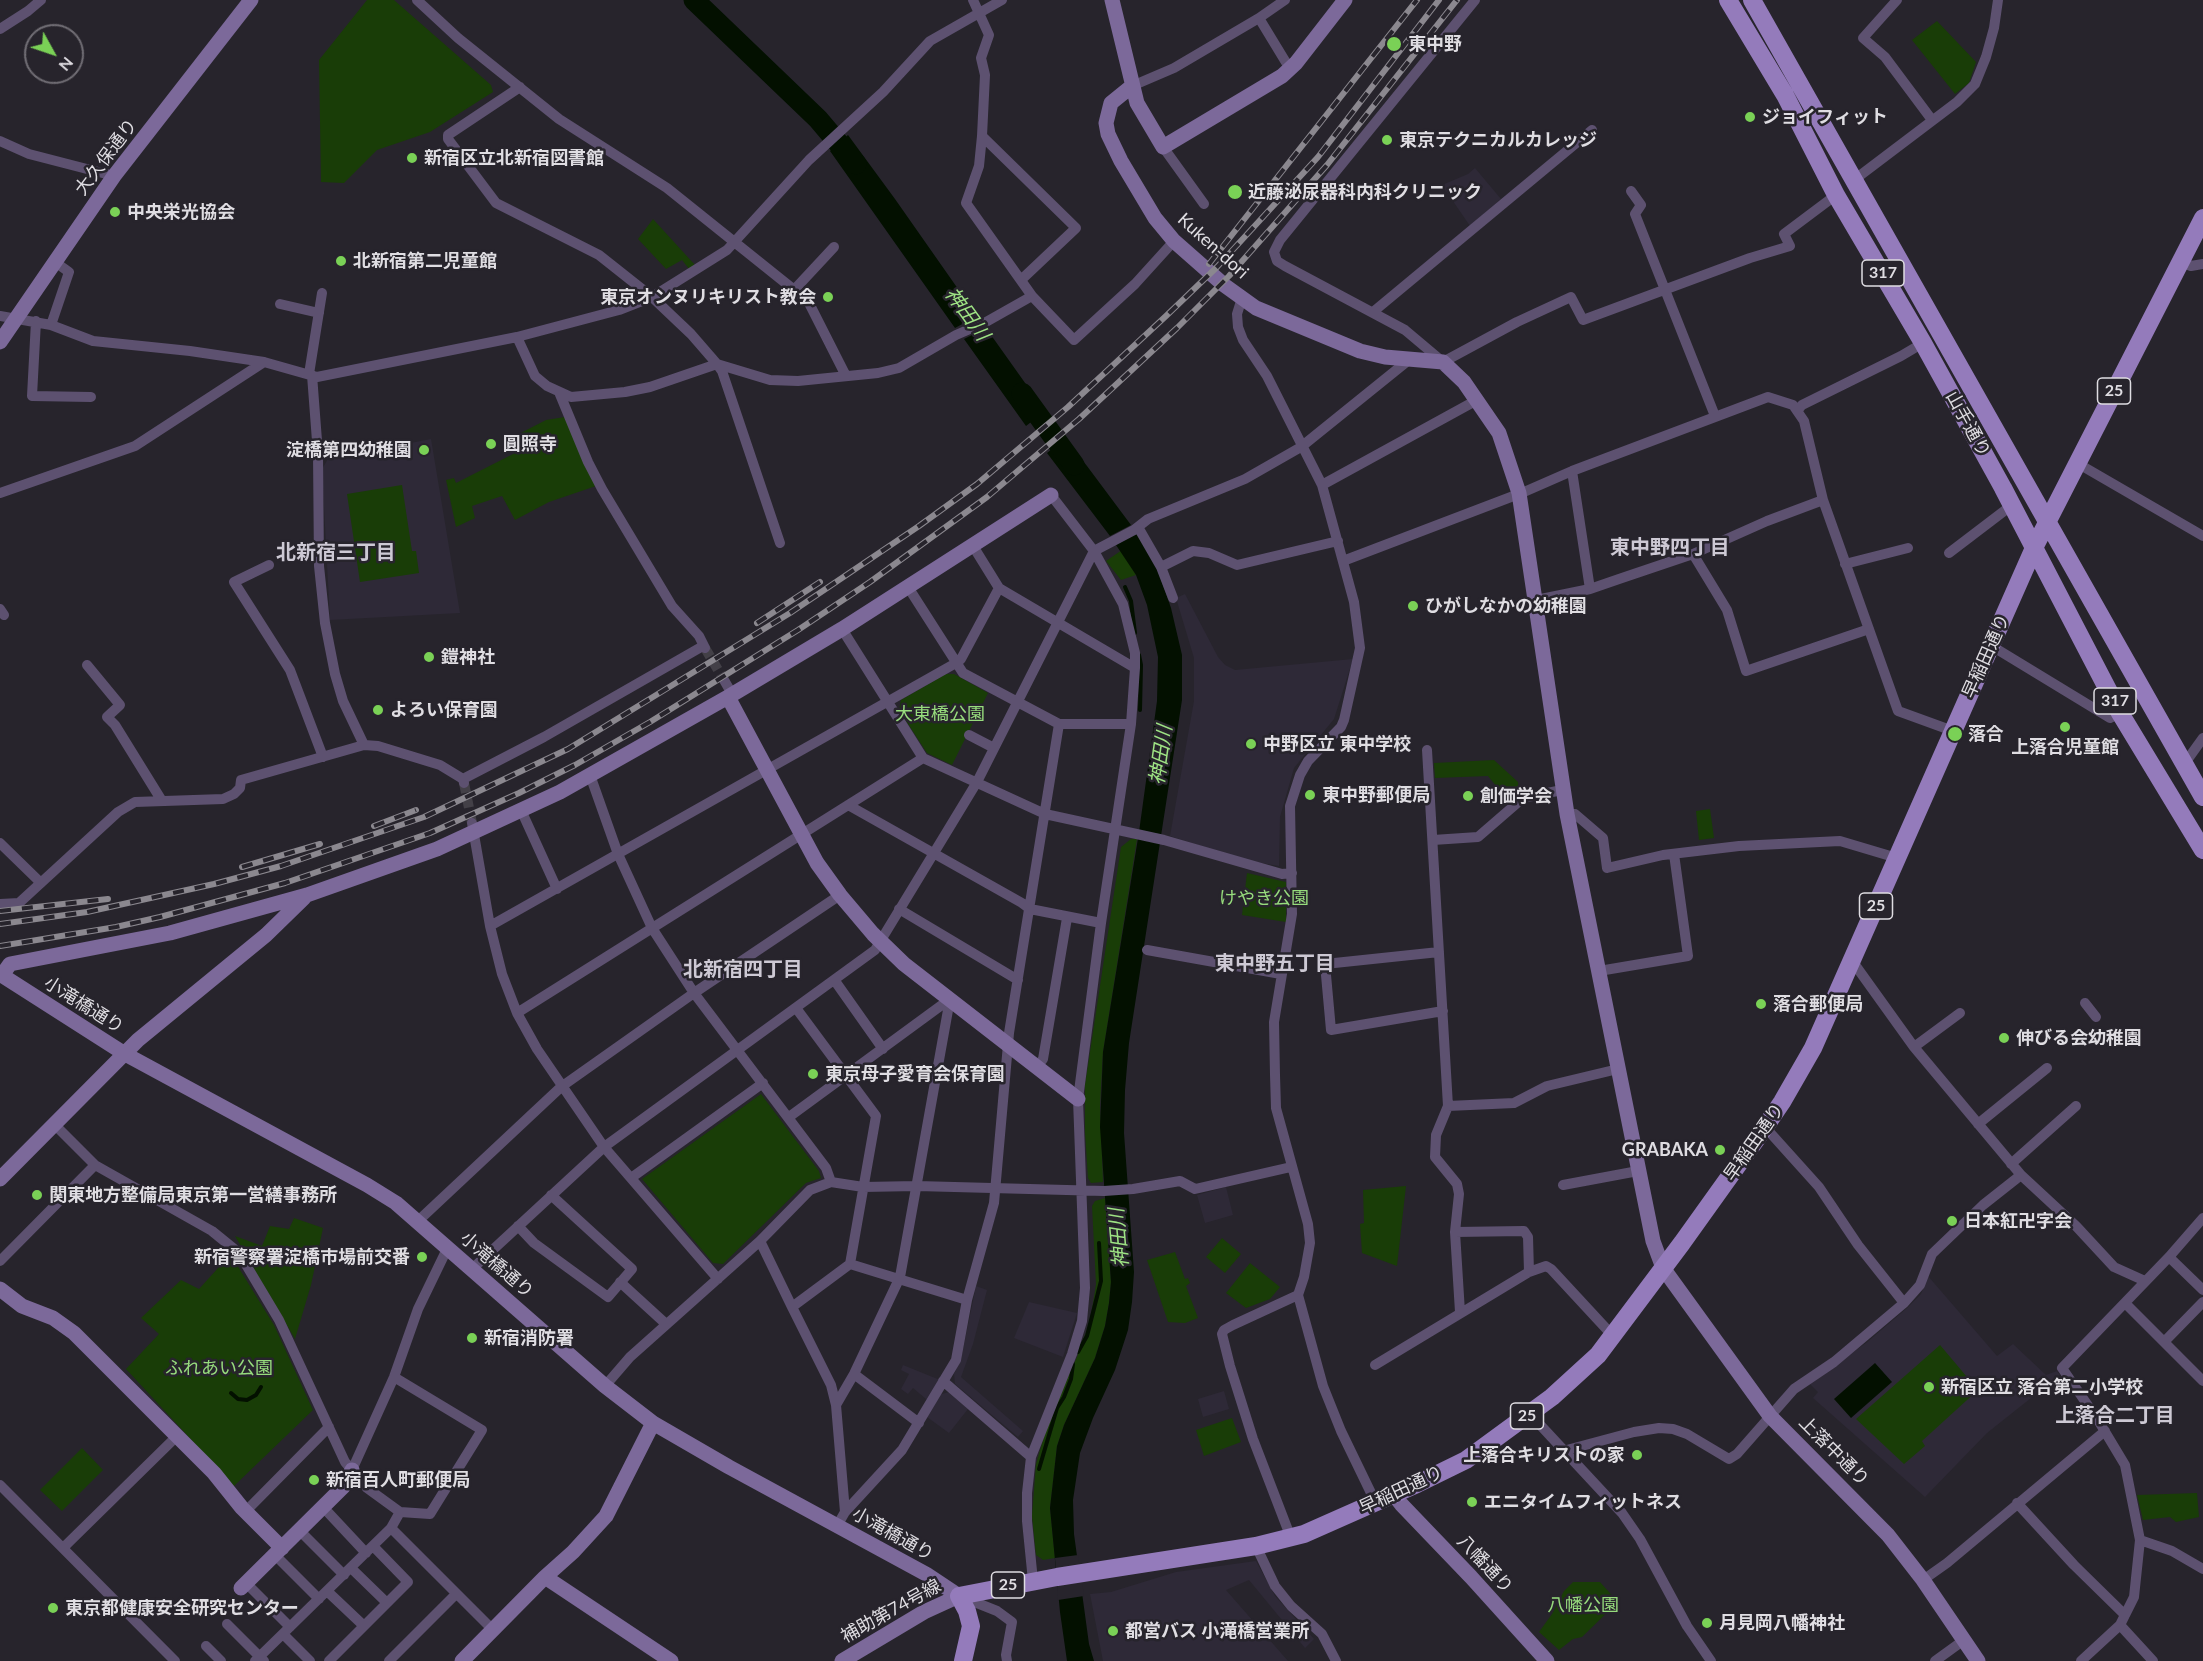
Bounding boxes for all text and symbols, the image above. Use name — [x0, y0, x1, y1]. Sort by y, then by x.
north arrow — [24, 24, 84, 84]
place label: 東中野 — [1408, 33, 1462, 55]
marker: 東中野 — [1385, 35, 1403, 53]
text: N — [55, 54, 78, 75]
place label: ジョイフィット — [1762, 106, 1888, 128]
marker: ジョイフィット — [1743, 110, 1757, 124]
street label: 大久保通り — [70, 115, 142, 199]
place label: 東京テクニカルカレッジ — [1399, 129, 1597, 151]
marker: 東京テクニカルカレッジ — [1380, 133, 1394, 147]
place label: 新宿区立北新宿図書館 — [424, 147, 604, 169]
marker: 新宿区立北新宿図書館 — [405, 151, 419, 165]
place label: 近藤泌尿器科内科クリニック — [1248, 181, 1482, 203]
marker: 近藤泌尿器科内科クリニック — [1226, 183, 1244, 201]
place label: 中央栄光協会 — [127, 201, 235, 223]
marker: 中央栄光協会 — [108, 205, 122, 219]
street label: Kuken-dori — [1173, 209, 1253, 283]
place label: 北新宿第二児童館 — [353, 250, 497, 272]
marker: 北新宿第二児童館 — [334, 254, 348, 268]
road number: 317 — [1862, 260, 1904, 286]
water label: 神田川 — [940, 283, 994, 345]
place label: 東京オンヌリキリスト教会 — [600, 286, 816, 308]
marker: 東京オンヌリキリスト教会 — [821, 290, 835, 304]
road number: 25 — [2098, 378, 2130, 404]
street label: 山手通り — [1941, 387, 1995, 461]
place label: 圓照寺 — [503, 433, 557, 455]
marker: 圓照寺 — [484, 437, 498, 451]
place label: 淀橋第四幼稚園 — [286, 439, 412, 461]
marker: 淀橋第四幼稚園 — [417, 443, 431, 457]
district label: 東中野四丁目 — [1610, 536, 1730, 560]
district label: 北新宿三丁目 — [276, 541, 396, 565]
place label: ひがしなかの幼稚園 — [1425, 595, 1587, 617]
marker: ひがしなかの幼稚園 — [1406, 599, 1420, 613]
street label: 早稲田通り — [1958, 610, 2014, 702]
place label: 鎧神社 — [441, 646, 495, 668]
marker: 鎧神社 — [422, 650, 436, 664]
road number: 317 — [2094, 688, 2136, 714]
place label: よろい保育園 — [390, 699, 498, 721]
marker: よろい保育園 — [371, 703, 385, 717]
park label: 大東橋公園 — [895, 703, 985, 725]
marker: 上落合児童館 — [2058, 720, 2072, 734]
place label: 落合 — [1968, 723, 2004, 745]
water label: 神田川 — [1145, 724, 1177, 786]
marker: 落合 — [1946, 725, 1964, 743]
place label: 中野区立 東中学校 — [1263, 733, 1411, 755]
place label: 上落合児童館 — [2011, 736, 2119, 758]
marker: 中野区立 東中学校 — [1244, 737, 1258, 751]
place label: 東中野郵便局 — [1322, 784, 1430, 806]
place label: 創価学会 — [1480, 785, 1552, 807]
marker: 東中野郵便局 — [1303, 788, 1317, 802]
marker: 創価学会 — [1461, 789, 1475, 803]
park label: けやき公園 — [1219, 887, 1309, 909]
road number: 25 — [1860, 893, 1892, 919]
district label: 東中野五丁目 — [1215, 952, 1335, 976]
district label: 北新宿四丁目 — [683, 958, 803, 982]
street label: 小滝橋通り — [40, 972, 128, 1038]
place label: 落合郵便局 — [1773, 993, 1863, 1015]
marker: 落合郵便局 — [1754, 997, 1768, 1011]
place label: 伸びる会幼稚園 — [2016, 1027, 2142, 1049]
marker: 伸びる会幼稚園 — [1997, 1031, 2011, 1045]
place label: 東京母子愛育会保育園 — [825, 1063, 1005, 1085]
marker: 東京母子愛育会保育園 — [806, 1067, 820, 1081]
street label: 早稲田通り — [1719, 1099, 1789, 1185]
place label: GRABAKA — [1622, 1139, 1708, 1161]
marker: GRABAKA — [1713, 1143, 1727, 1157]
place label: 関東地方整備局東京第一営繕事務所 — [49, 1184, 337, 1206]
marker: 関東地方整備局東京第一営繕事務所 — [30, 1188, 44, 1202]
water label: 神田川 — [1104, 1207, 1134, 1269]
place label: 日本紅卍字会 — [1964, 1210, 2072, 1232]
marker: 日本紅卍字会 — [1945, 1214, 1959, 1228]
street label: 小滝橋通り — [456, 1227, 538, 1303]
place label: 新宿警察署淀橋市場前交番 — [194, 1246, 410, 1268]
marker: 新宿警察署淀橋市場前交番 — [415, 1250, 429, 1264]
place label: 新宿消防署 — [484, 1327, 574, 1349]
marker: 新宿消防署 — [465, 1331, 479, 1345]
park label: ふれあい公園 — [165, 1357, 273, 1379]
place label: 新宿区立 落合第二小学校 — [1941, 1376, 2143, 1398]
marker: 新宿区立 落合第二小学校 — [1922, 1380, 1936, 1394]
road number: 25 — [1510, 1403, 1544, 1429]
district label: 上落合二丁目 — [2055, 1404, 2175, 1428]
street label: 上落中通り — [1795, 1412, 1873, 1490]
place label: 上落合キリストの家 — [1463, 1444, 1625, 1466]
marker: 上落合キリストの家 — [1630, 1448, 1644, 1462]
street label: 早稲田通り — [1356, 1461, 1446, 1519]
place label: 新宿百人町郵便局 — [326, 1469, 470, 1491]
marker: 新宿百人町郵便局 — [307, 1473, 321, 1487]
place label: エニタイムフィットネス — [1484, 1491, 1682, 1513]
marker: エニタイムフィットネス — [1465, 1495, 1479, 1509]
street label: 小滝橋通り — [848, 1503, 938, 1565]
street label: 八幡通り — [1453, 1530, 1517, 1598]
road number: 25 — [992, 1572, 1024, 1598]
street label: 補助第74号線 — [837, 1575, 945, 1647]
park label: 八幡公園 — [1547, 1594, 1619, 1616]
place label: 東京都健康安全研究センター — [65, 1597, 299, 1619]
marker: 東京都健康安全研究センター — [46, 1601, 60, 1615]
place label: 月見岡八幡神社 — [1719, 1612, 1845, 1634]
marker: 月見岡八幡神社 — [1700, 1616, 1714, 1630]
place label: 都営バス 小滝橋営業所 — [1125, 1620, 1309, 1642]
marker: 都営バス 小滝橋営業所 — [1106, 1624, 1120, 1638]

